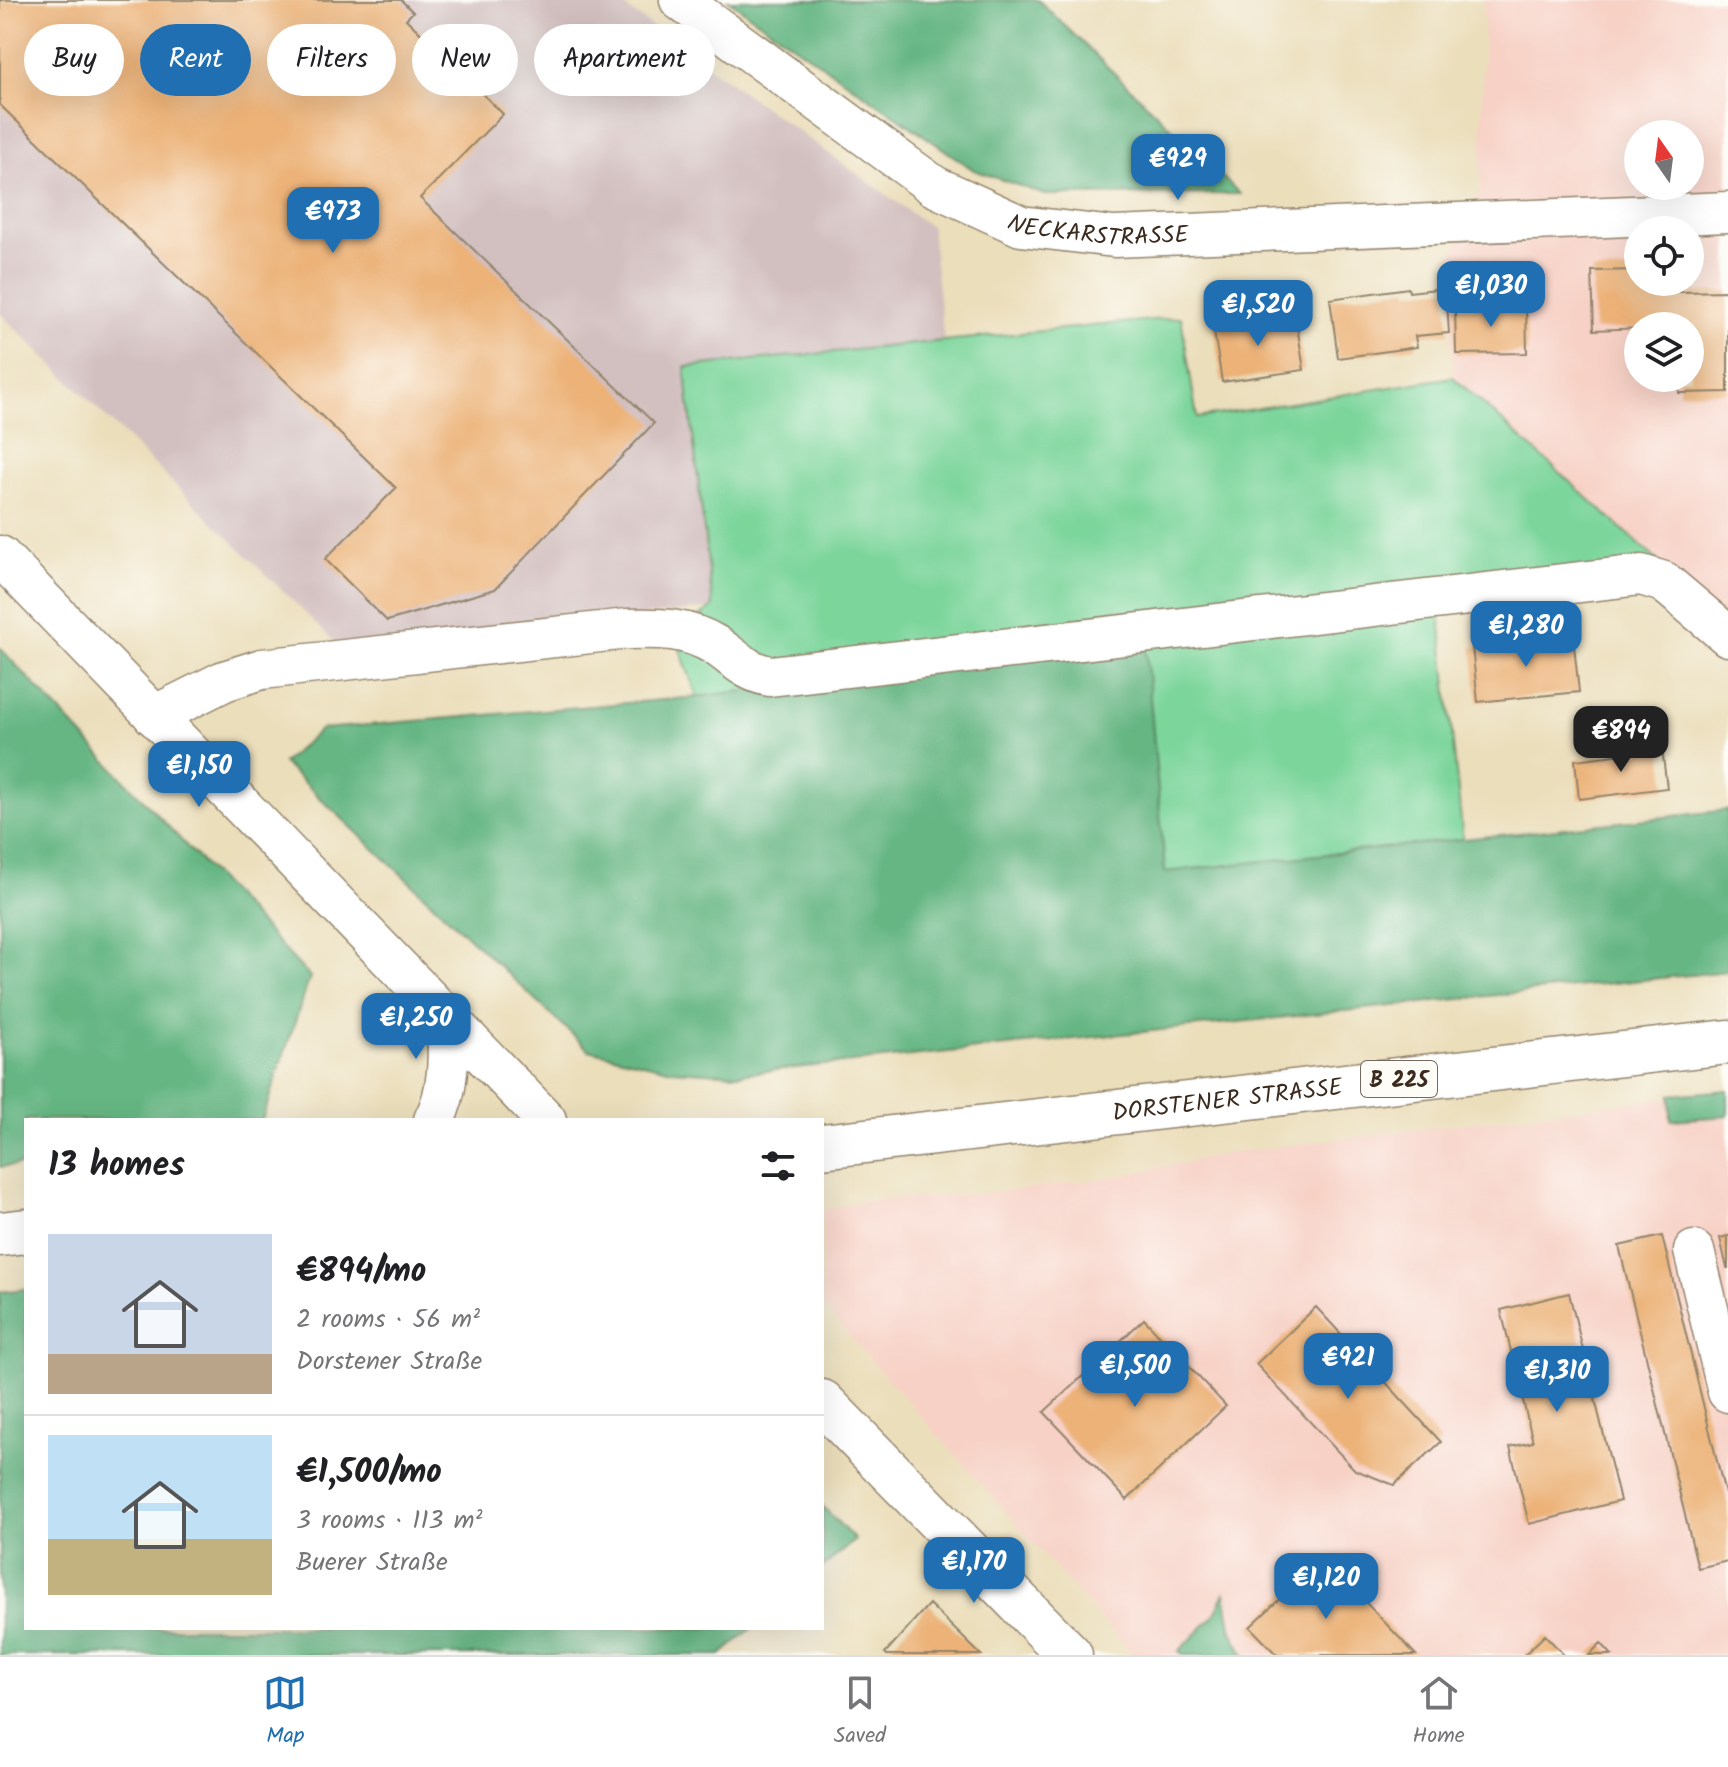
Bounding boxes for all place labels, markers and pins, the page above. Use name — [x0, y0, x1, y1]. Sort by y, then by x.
pin: €929 — [1131, 134, 1225, 202]
pin: €973 — [286, 187, 380, 255]
pin: €1,030 — [1426, 261, 1556, 329]
pin: €1,520 — [1193, 280, 1323, 348]
pin: €1,280 — [1461, 601, 1591, 669]
pin: €894 — [1574, 706, 1668, 774]
pin: €1,150 — [134, 741, 264, 809]
pin: €1,250 — [351, 993, 481, 1061]
pin: €921 — [1301, 1333, 1395, 1401]
pin: €1,500 — [1070, 1341, 1200, 1409]
pin: €1,310 — [1492, 1346, 1622, 1414]
pin: €1,170 — [909, 1537, 1039, 1605]
pin: €1,120 — [1261, 1553, 1391, 1621]

